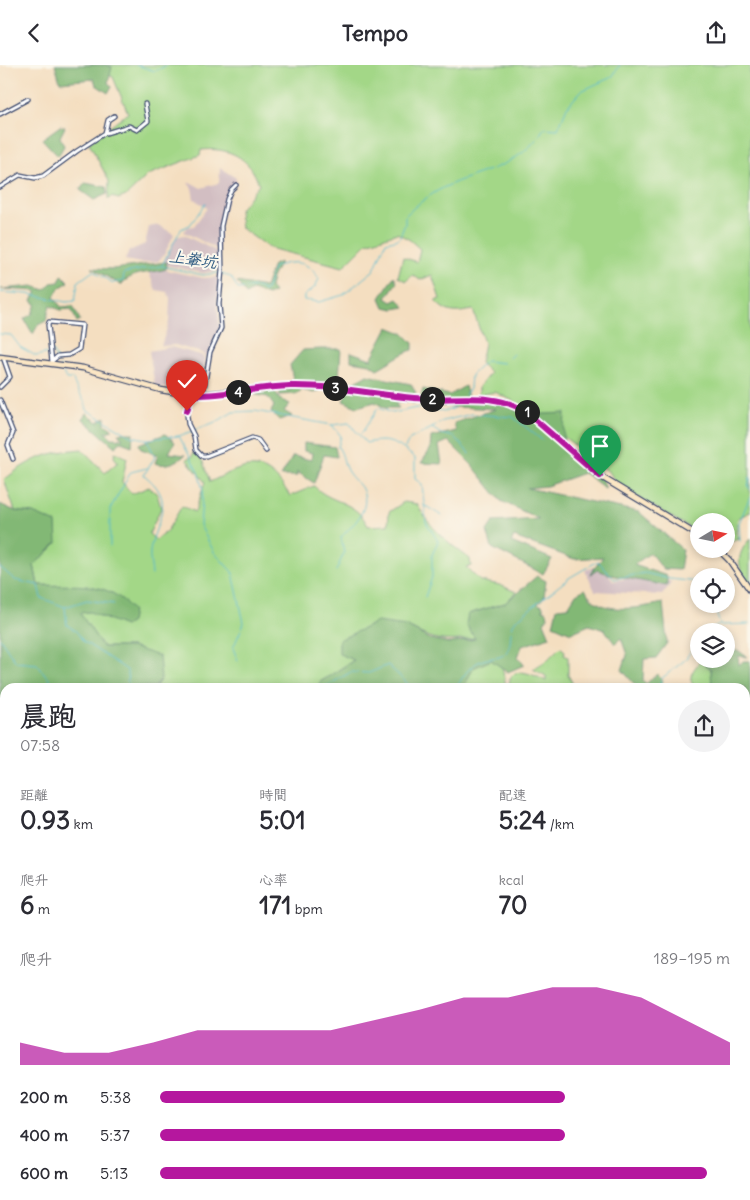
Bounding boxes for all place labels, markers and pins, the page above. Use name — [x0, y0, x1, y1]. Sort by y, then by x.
pin — [166, 360, 208, 411]
pin: 3 — [322, 375, 348, 401]
pin: 4 — [226, 379, 250, 405]
pin: 2 — [420, 387, 444, 411]
pin: 1 — [514, 399, 540, 425]
pin — [579, 425, 621, 476]

